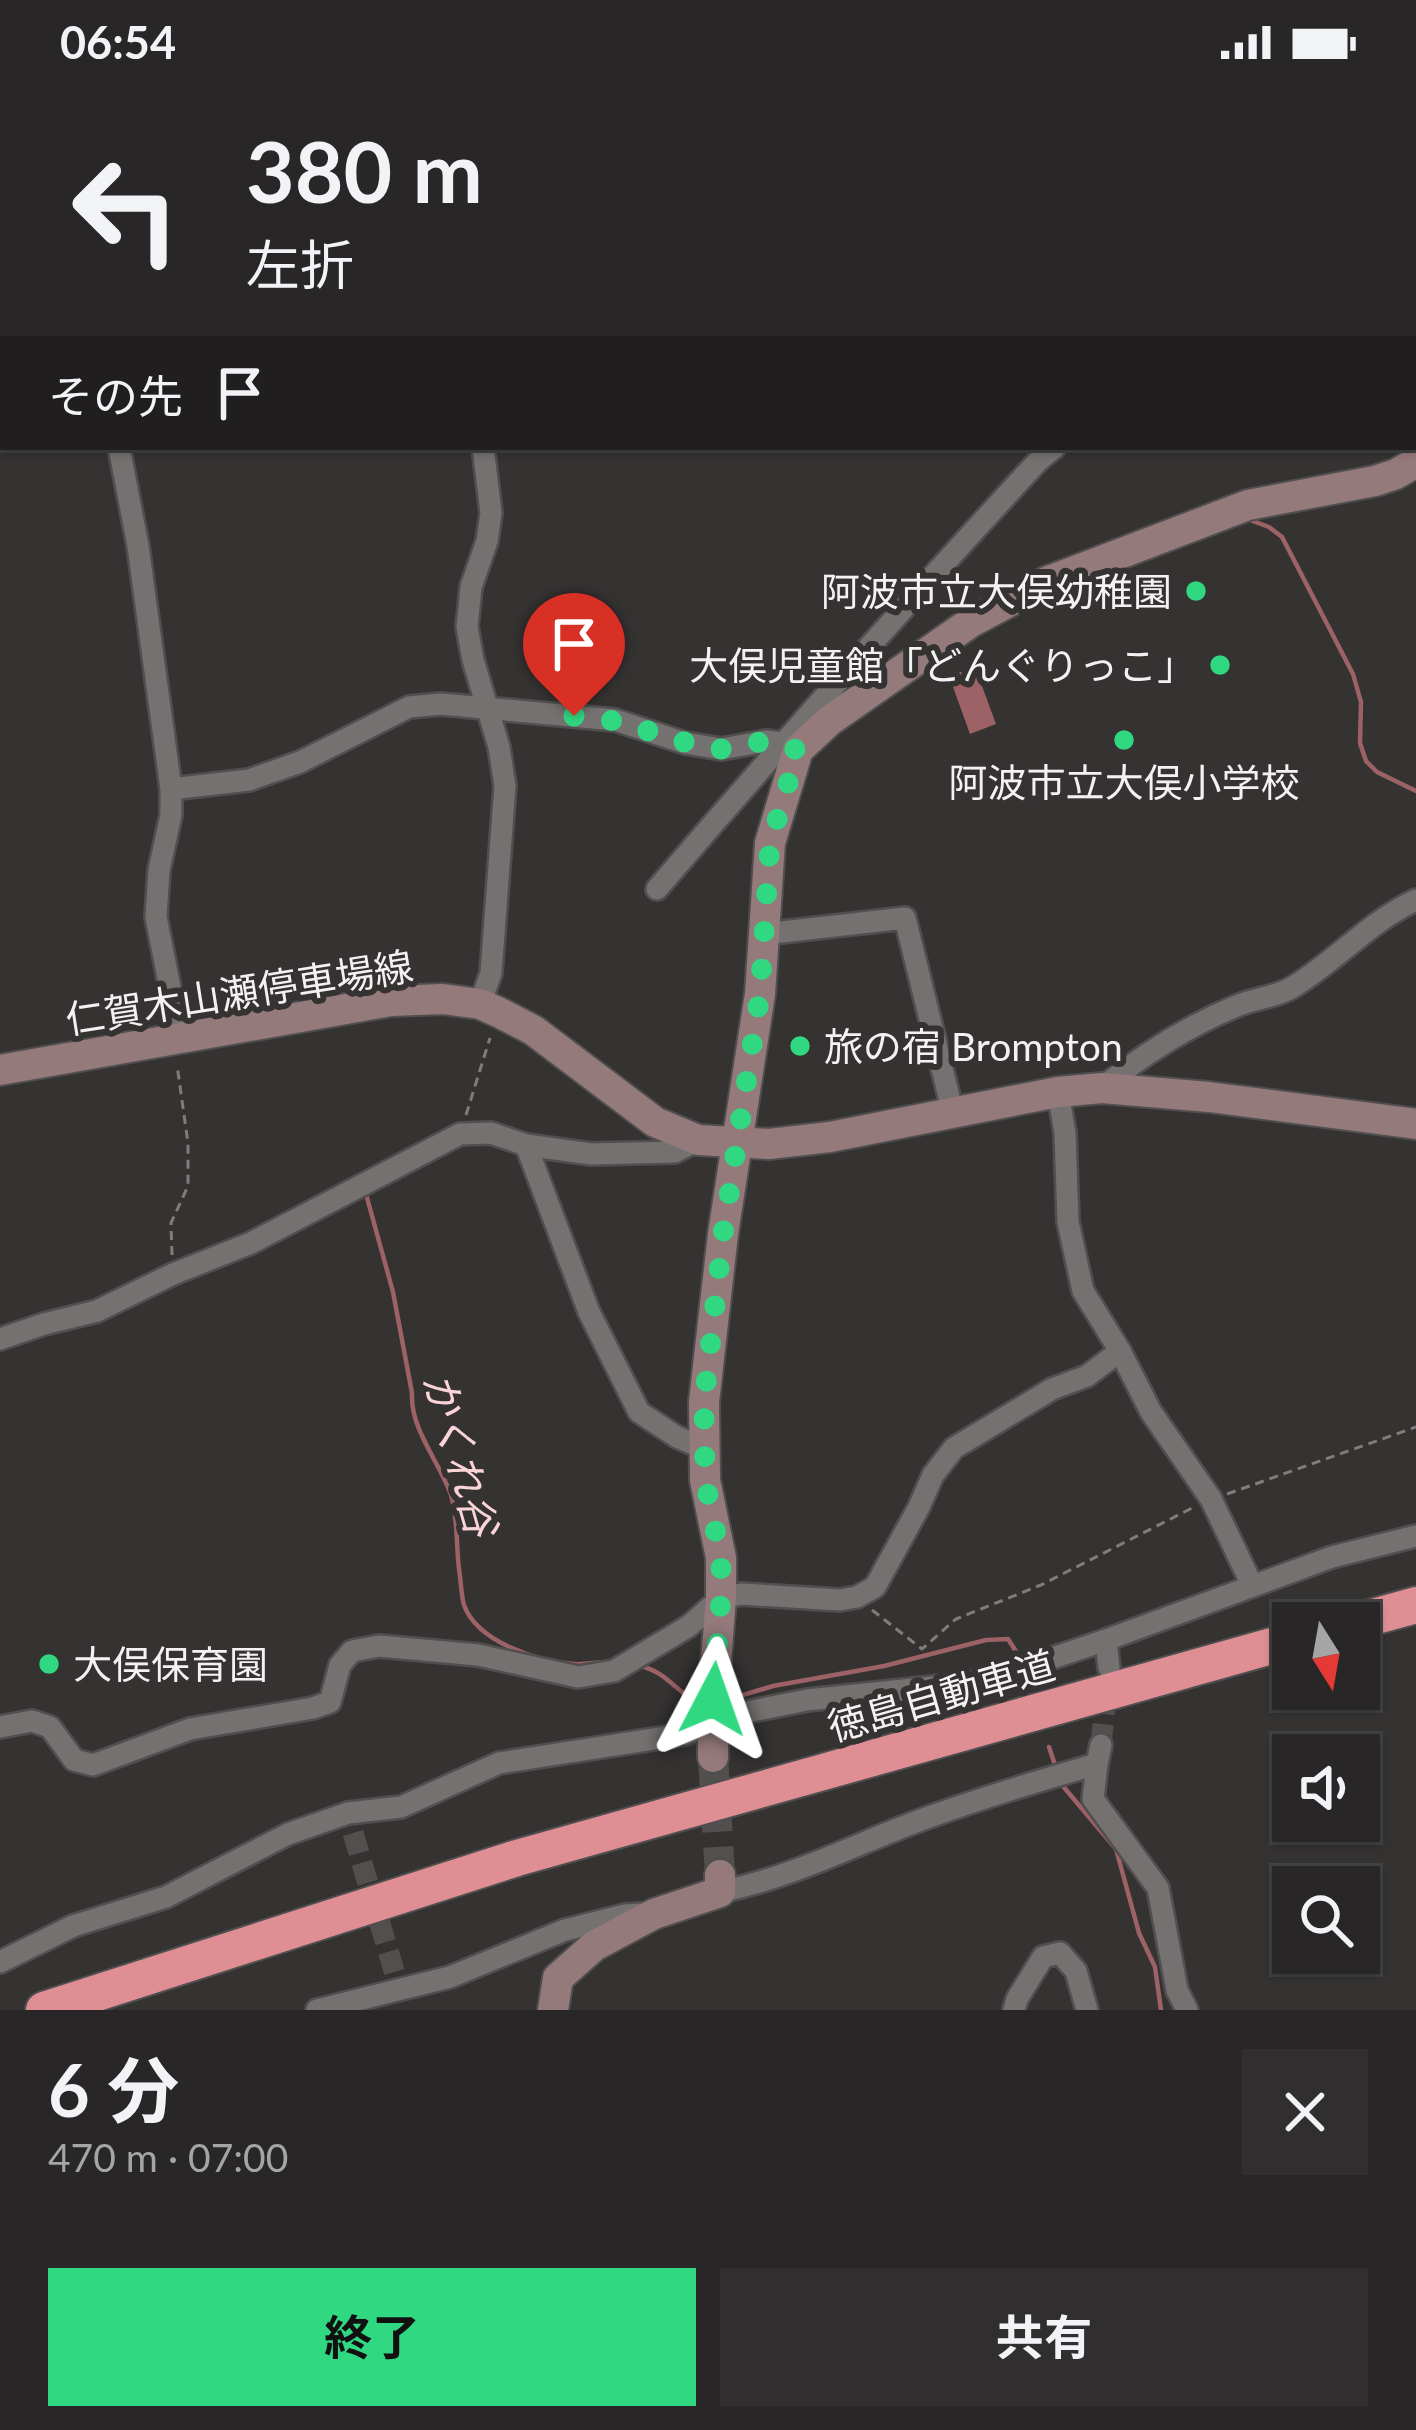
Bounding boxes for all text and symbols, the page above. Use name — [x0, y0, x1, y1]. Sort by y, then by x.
text: 06:54 — [60, 15, 176, 69]
text: 380 m — [246, 120, 483, 221]
icon: left — [48, 132, 204, 288]
text: 左折 — [246, 232, 354, 297]
icon: arrive — [207, 360, 273, 426]
text: その先 — [48, 369, 183, 423]
place label: 阿波市立大俣幼稚園 — [821, 568, 1172, 614]
marker: 阿波市立大俣幼稚園 — [1183, 578, 1209, 604]
pin — [523, 593, 625, 716]
icon: arrive — [541, 611, 607, 677]
place label: 大俣児童館「どんぐりっこ」 — [689, 642, 1196, 688]
marker: 大俣児童館「どんぐりっこ」 — [1207, 652, 1233, 678]
marker: 阿波市立大俣小学校 — [1111, 727, 1137, 753]
place label: 阿波市立大俣小学校 — [948, 759, 1300, 805]
street label: 仁賀木山瀬停車場線 — [62, 942, 416, 1042]
place label: 旅の宿 Brompton — [824, 1023, 1123, 1069]
marker: 旅の宿 Brompton — [787, 1033, 813, 1059]
water label: かくれ谷 — [414, 1366, 509, 1545]
north arrow — [1272, 1602, 1380, 1710]
map controls — [1272, 1602, 1380, 1974]
position arrow — [650, 1636, 776, 1762]
place label: 大俣保育園 — [73, 1641, 268, 1687]
street label: 徳島自動車道 — [822, 1641, 1060, 1749]
marker: 大俣保育園 — [36, 1651, 62, 1677]
button: sound — [1272, 1734, 1380, 1842]
button: search — [1272, 1866, 1380, 1974]
text: 6 分 — [48, 2046, 179, 2132]
button: close — [1242, 2049, 1368, 2175]
text: 470 m · 07:00 — [48, 2134, 288, 2180]
button: 終了 — [48, 2268, 696, 2406]
button: 共有 — [720, 2268, 1368, 2406]

